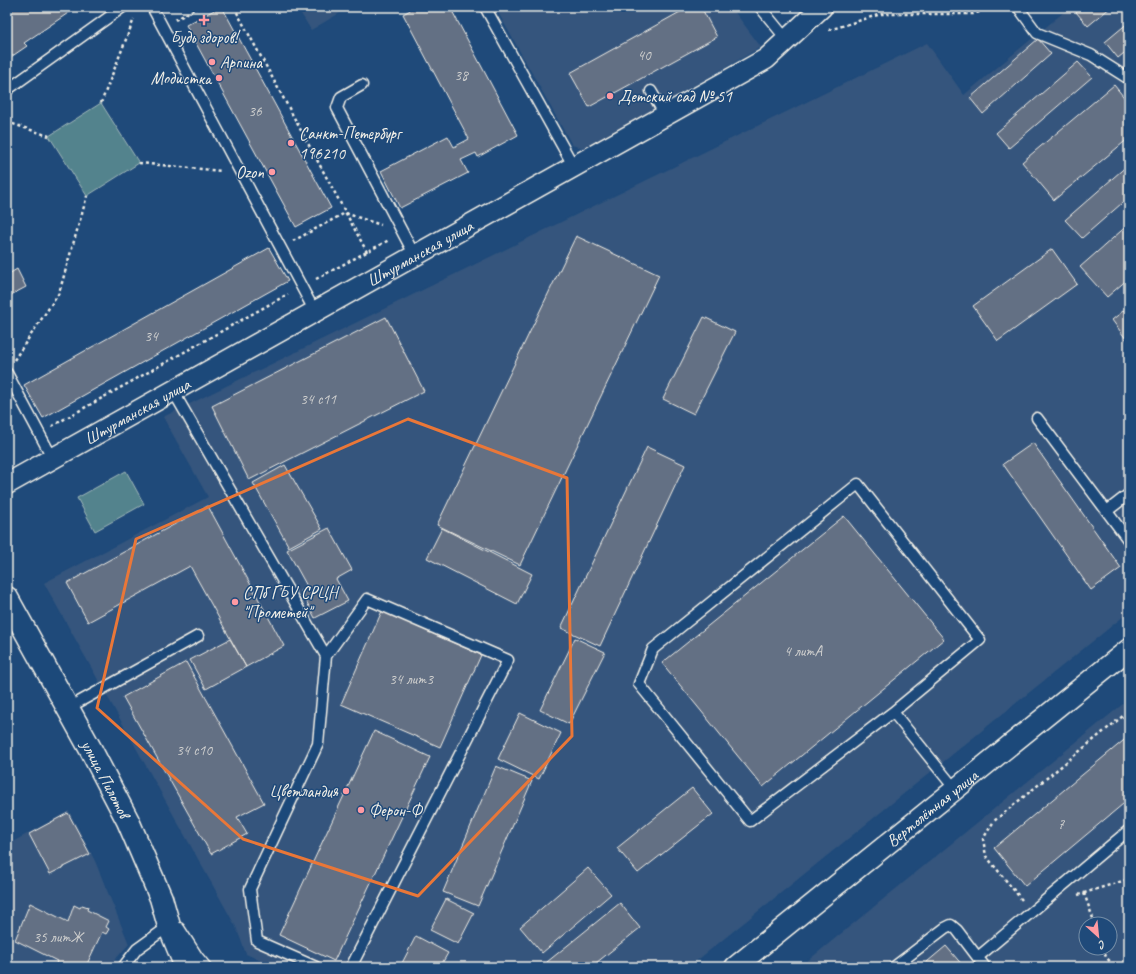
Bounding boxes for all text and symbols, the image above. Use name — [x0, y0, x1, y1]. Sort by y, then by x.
marker: Будь здоров! — [199, 15, 209, 25]
place label: Будь здоров! — [171, 27, 241, 48]
house number: 40 — [637, 46, 652, 65]
place label: Арпина — [220, 52, 263, 73]
marker: Арпина — [207, 57, 217, 67]
house number: 38 — [454, 66, 469, 85]
place label: Модистка — [151, 68, 213, 89]
marker: Модистка — [214, 73, 224, 83]
place label: Детский сад № 51 — [618, 86, 733, 107]
marker: Детский сад № 51 — [605, 91, 615, 101]
house number: 36 — [248, 102, 263, 121]
place label: Санкт-Петербург 196210 — [299, 123, 403, 164]
marker: Санкт-Петербург 196210 — [286, 138, 296, 148]
place label: Ozon — [236, 162, 264, 183]
marker: Ozon — [267, 167, 277, 177]
street label: Штурманская улица — [363, 215, 478, 291]
house number: 34 — [144, 327, 159, 346]
street label: Штурманская улица — [81, 373, 195, 450]
house number: 34 с11 — [300, 390, 337, 409]
place label: СПб ГБУ СРЦН "Прометей" — [243, 582, 340, 623]
marker: СПб ГБУ СРЦН "Прометей" — [230, 597, 240, 607]
house number: 4 литА — [784, 642, 823, 661]
house number: 34 лит3 — [389, 670, 434, 689]
street label: улица Пилотов — [76, 735, 136, 824]
house number: 34 с10 — [176, 741, 213, 760]
street label: Вертолётная улица — [882, 765, 983, 852]
place label: Цветландия — [269, 781, 339, 802]
marker: Цветландия — [341, 786, 351, 796]
place label: Ферон-Ф — [369, 800, 423, 821]
marker: Ферон-Ф — [356, 805, 366, 815]
house number: 7 — [1058, 815, 1066, 834]
north arrow — [1078, 916, 1118, 956]
house number: 35 литЖ — [33, 928, 85, 947]
text: С — [1096, 937, 1108, 953]

